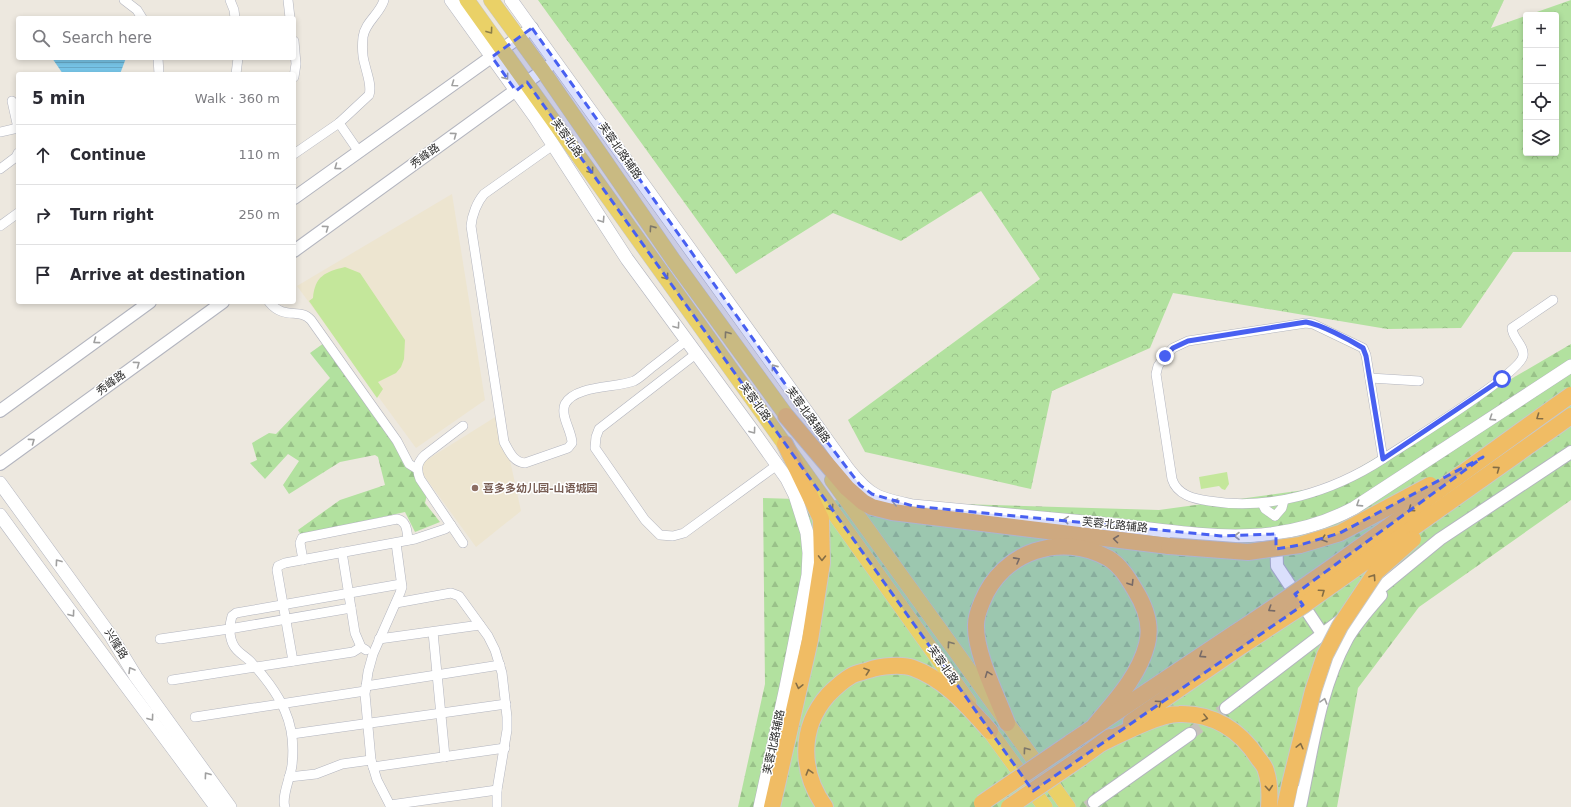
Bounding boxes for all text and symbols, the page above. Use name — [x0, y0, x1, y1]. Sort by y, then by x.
map controls — [1523, 12, 1559, 156]
button: + — [1523, 12, 1559, 48]
search box — [16, 16, 296, 60]
icon: search — [30, 27, 52, 49]
one-way arrow — [486, 27, 493, 34]
text: Search here — [62, 29, 152, 47]
button: − — [1523, 48, 1559, 84]
one-way arrow — [501, 73, 509, 80]
one-way arrow — [452, 79, 459, 86]
button: locate — [1523, 84, 1559, 120]
text: 5 min — [32, 88, 85, 108]
text: Walk · 360 m — [195, 91, 280, 106]
street label: 芙蓉北路 — [549, 116, 585, 160]
street label: 芙蓉北路辅路 — [596, 120, 644, 182]
button: layers — [1523, 120, 1559, 156]
one-way arrow — [450, 133, 457, 140]
street label: 秀峰路 — [408, 141, 442, 171]
icon: ahead — [32, 144, 54, 166]
text: Continue — [70, 146, 146, 164]
text: 110 m — [238, 147, 280, 162]
one-way arrow — [335, 163, 342, 170]
one-way arrow — [586, 167, 593, 174]
icon: right — [32, 204, 54, 226]
text: Turn right — [70, 206, 154, 224]
text: 250 m — [238, 207, 280, 222]
one-way arrow — [597, 216, 605, 223]
one-way arrow — [321, 226, 328, 233]
one-way arrow — [650, 226, 657, 233]
icon: arrive — [32, 264, 54, 286]
text: Arrive at destination — [70, 266, 245, 284]
one-way arrow — [661, 273, 669, 280]
one-way arrow — [672, 322, 679, 329]
one-way arrow — [725, 332, 732, 339]
one-way arrow — [93, 336, 100, 343]
route end — [1156, 347, 1174, 365]
one-way arrow — [132, 362, 139, 369]
one-way arrow — [771, 364, 779, 371]
street label: 秀峰路 — [94, 368, 128, 398]
route start — [1493, 370, 1511, 388]
street label: 芙蓉北路 — [737, 380, 773, 424]
street label: 芙蓉北路辅路 — [783, 384, 833, 446]
one-way arrow — [1536, 412, 1543, 420]
one-way arrow — [1489, 413, 1496, 420]
one-way arrow — [748, 427, 755, 434]
one-way arrow — [27, 439, 34, 446]
one-way arrow — [1493, 466, 1500, 474]
place label: 喜多多幼儿园-山语城园 — [483, 482, 598, 495]
marker: 喜多多幼儿园-山语城园 — [470, 483, 480, 493]
one-way arrow — [892, 498, 899, 507]
one-way arrow — [1356, 500, 1363, 507]
one-way arrow — [826, 504, 833, 511]
one-way arrow — [1408, 505, 1415, 512]
street label: 芙蓉北路辅路 — [1082, 515, 1148, 535]
one-way arrow — [1063, 516, 1069, 525]
one-way arrow — [1234, 532, 1240, 540]
one-way arrow — [1321, 534, 1328, 542]
one-way arrow — [1113, 535, 1119, 544]
one-way arrow — [818, 555, 826, 561]
one-way arrow — [1013, 558, 1020, 565]
one-way arrow — [56, 560, 63, 567]
one-way arrow — [1368, 574, 1376, 581]
one-way arrow — [1126, 579, 1134, 586]
one-way arrow — [1318, 589, 1325, 597]
one-way arrow — [1268, 605, 1275, 612]
one-way arrow — [67, 610, 74, 617]
street label: 兴隆路 — [102, 627, 130, 661]
one-way arrow — [947, 641, 955, 648]
street label: 芙蓉北路 — [925, 643, 961, 687]
one-way arrow — [1200, 650, 1207, 657]
one-way arrow — [129, 667, 136, 674]
one-way arrow — [864, 667, 871, 675]
one-way arrow — [984, 670, 992, 677]
one-way arrow — [795, 682, 804, 689]
one-way arrow — [1319, 697, 1328, 704]
one-way arrow — [1154, 701, 1161, 708]
street label: 芙蓉北路辅路 — [761, 708, 787, 776]
one-way arrow — [1201, 713, 1208, 722]
one-way arrow — [146, 714, 154, 721]
one-way arrow — [1295, 743, 1303, 749]
one-way arrow — [1024, 747, 1031, 754]
one-way arrow — [805, 769, 814, 776]
one-way arrow — [205, 773, 212, 780]
one-way arrow — [1264, 785, 1273, 791]

